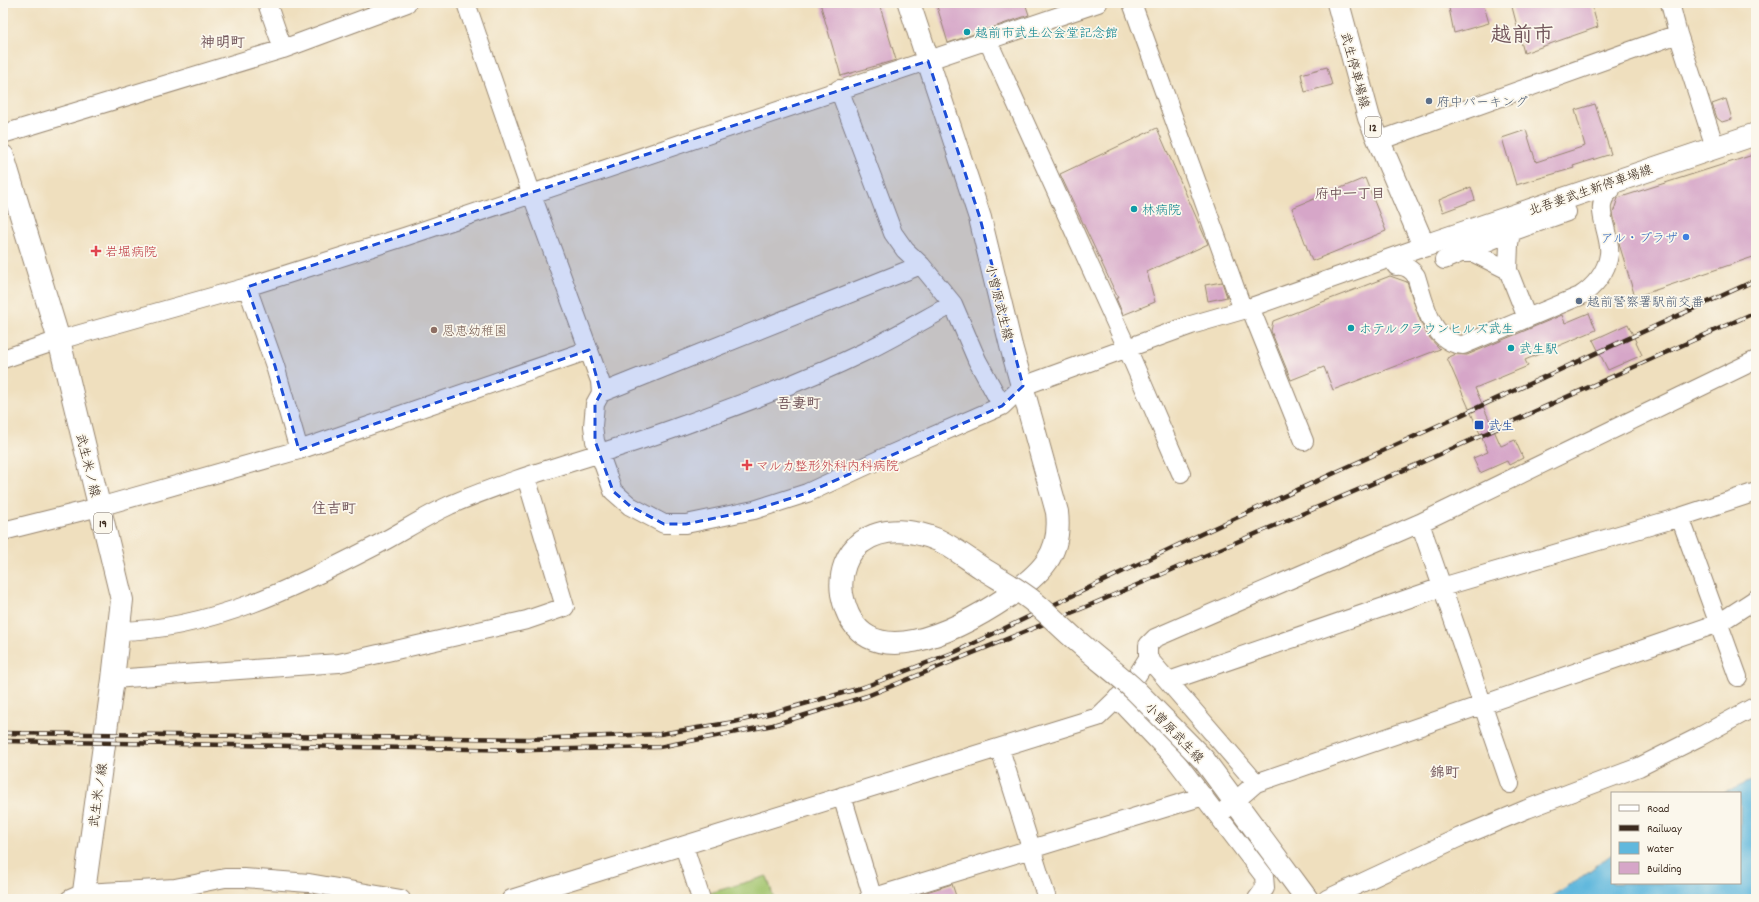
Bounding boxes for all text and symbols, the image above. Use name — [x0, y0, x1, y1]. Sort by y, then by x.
district label: 越前市 — [1491, 22, 1554, 52]
place label: 越前市武生公会堂記念館 — [975, 25, 1118, 44]
marker: 越前市武生公会堂記念館 — [962, 27, 972, 37]
street label: 武生停車場線 — [1334, 31, 1373, 112]
district label: 神明町 — [200, 33, 246, 55]
place label: 府中パーキング — [1437, 94, 1528, 113]
marker: 府中パーキング — [1424, 96, 1434, 106]
road number: 12 — [1365, 117, 1381, 137]
street label: 北吾妻武生新停車場線 — [1526, 161, 1656, 222]
district label: 府中一丁目 — [1315, 185, 1385, 205]
place label: 林病院 — [1142, 202, 1181, 221]
marker: 林病院 — [1129, 204, 1139, 214]
place label: アル・プラザ — [1601, 230, 1678, 249]
marker: アル・プラザ — [1681, 232, 1691, 242]
place label: 岩堀病院 — [105, 244, 157, 263]
marker: 岩堀病院 — [90, 245, 102, 257]
street label: 小曽原武生線 — [979, 262, 1016, 344]
place label: 越前警察署駅前交番 — [1587, 294, 1704, 313]
marker: 越前警察署駅前交番 — [1574, 296, 1584, 306]
place label: ホテルクラウンヒルズ武生 — [1359, 321, 1514, 340]
place label: 恩恵幼稚園 — [442, 323, 507, 342]
marker: ホテルクラウンヒルズ武生 — [1346, 323, 1356, 333]
marker: 恩恵幼稚園 — [429, 325, 439, 335]
place label: 武生駅 — [1519, 341, 1558, 360]
marker: 武生駅 — [1506, 343, 1516, 353]
district label: 吾妻町 — [776, 394, 822, 416]
place label: 武生 — [1488, 418, 1514, 437]
marker: 武生 — [1473, 419, 1485, 431]
street label: 武生米ノ線 — [69, 432, 104, 500]
place label: マルカ整形外科内科病院 — [756, 458, 899, 477]
marker: マルカ整形外科内科病院 — [741, 459, 753, 471]
district label: 住吉町 — [311, 499, 357, 521]
road number: 19 — [94, 513, 112, 533]
street label: 小曽原武生線 — [1139, 699, 1208, 769]
street label: 武生米ノ線 — [86, 761, 114, 829]
district label: 錦町 — [1430, 763, 1460, 785]
legend — [1611, 792, 1741, 884]
text: Road — [1647, 801, 1669, 818]
text: Railway — [1647, 821, 1683, 838]
text: Water — [1647, 841, 1674, 858]
text: Building — [1647, 861, 1682, 878]

